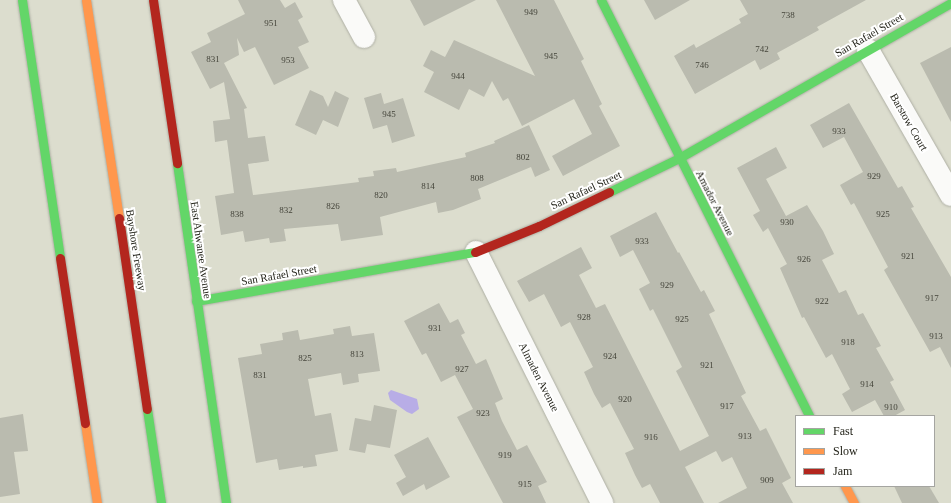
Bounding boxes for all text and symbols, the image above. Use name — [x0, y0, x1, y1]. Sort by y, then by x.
house number: 949 — [524, 7, 538, 17]
house number: 738 — [781, 10, 795, 20]
street label: San Rafael Street — [833, 10, 905, 60]
house number: 951 — [264, 18, 278, 28]
house number: 742 — [755, 44, 769, 54]
house number: 945 — [544, 51, 558, 61]
house number: 831 — [206, 54, 220, 64]
house number: 953 — [281, 55, 295, 65]
house number: 746 — [695, 60, 709, 70]
house number: 944 — [451, 71, 465, 81]
street label: Barstow Court — [887, 91, 931, 153]
house number: 945 — [382, 109, 396, 119]
house number: 933 — [832, 126, 846, 136]
house number: 802 — [516, 152, 530, 162]
street label: San Rafael Street — [549, 168, 623, 212]
street label: Amador Avenue — [693, 168, 737, 238]
house number: 929 — [867, 171, 881, 181]
house number: 808 — [470, 173, 484, 183]
house number: 814 — [421, 181, 435, 191]
house number: 820 — [374, 190, 388, 200]
street label: East Ahwanee Avenue — [188, 200, 214, 300]
house number: 826 — [326, 201, 340, 211]
house number: 832 — [279, 205, 293, 215]
street label: Bayshore Freeway — [123, 208, 149, 292]
house number: 838 — [230, 209, 244, 219]
house number: 925 — [876, 209, 890, 219]
house number: 930 — [780, 217, 794, 227]
house number: 933 — [635, 236, 649, 246]
house number: 921 — [901, 251, 915, 261]
house number: 926 — [797, 254, 811, 264]
street label: San Rafael Street — [240, 262, 318, 288]
house number: 929 — [660, 280, 674, 290]
house number: 917 — [925, 293, 939, 303]
house number: 922 — [815, 296, 829, 306]
house number: 928 — [577, 312, 591, 322]
house number: 925 — [675, 314, 689, 324]
house number: 931 — [428, 323, 442, 333]
house number: 913 — [929, 331, 943, 341]
house number: 918 — [841, 337, 855, 347]
street label: Almaden Avenue — [516, 340, 562, 414]
house number: 813 — [350, 349, 364, 359]
house number: 924 — [603, 351, 617, 361]
house number: 825 — [298, 353, 312, 363]
house number: 921 — [700, 360, 714, 370]
house number: 927 — [455, 364, 469, 374]
house number: 831 — [253, 370, 267, 380]
house number: 914 — [860, 379, 874, 389]
house number: 920 — [618, 394, 632, 404]
house number: 917 — [720, 401, 734, 411]
house number: 910 — [884, 402, 898, 412]
house number: 923 — [476, 408, 490, 418]
legend — [795, 415, 935, 487]
text: Fast — [833, 424, 853, 438]
house number: 913 — [738, 431, 752, 441]
house number: 916 — [644, 432, 658, 442]
text: Slow — [833, 444, 858, 458]
house number: 919 — [498, 450, 512, 460]
text: Jam — [833, 464, 852, 478]
house number: 909 — [760, 475, 774, 485]
house number: 915 — [518, 479, 532, 489]

